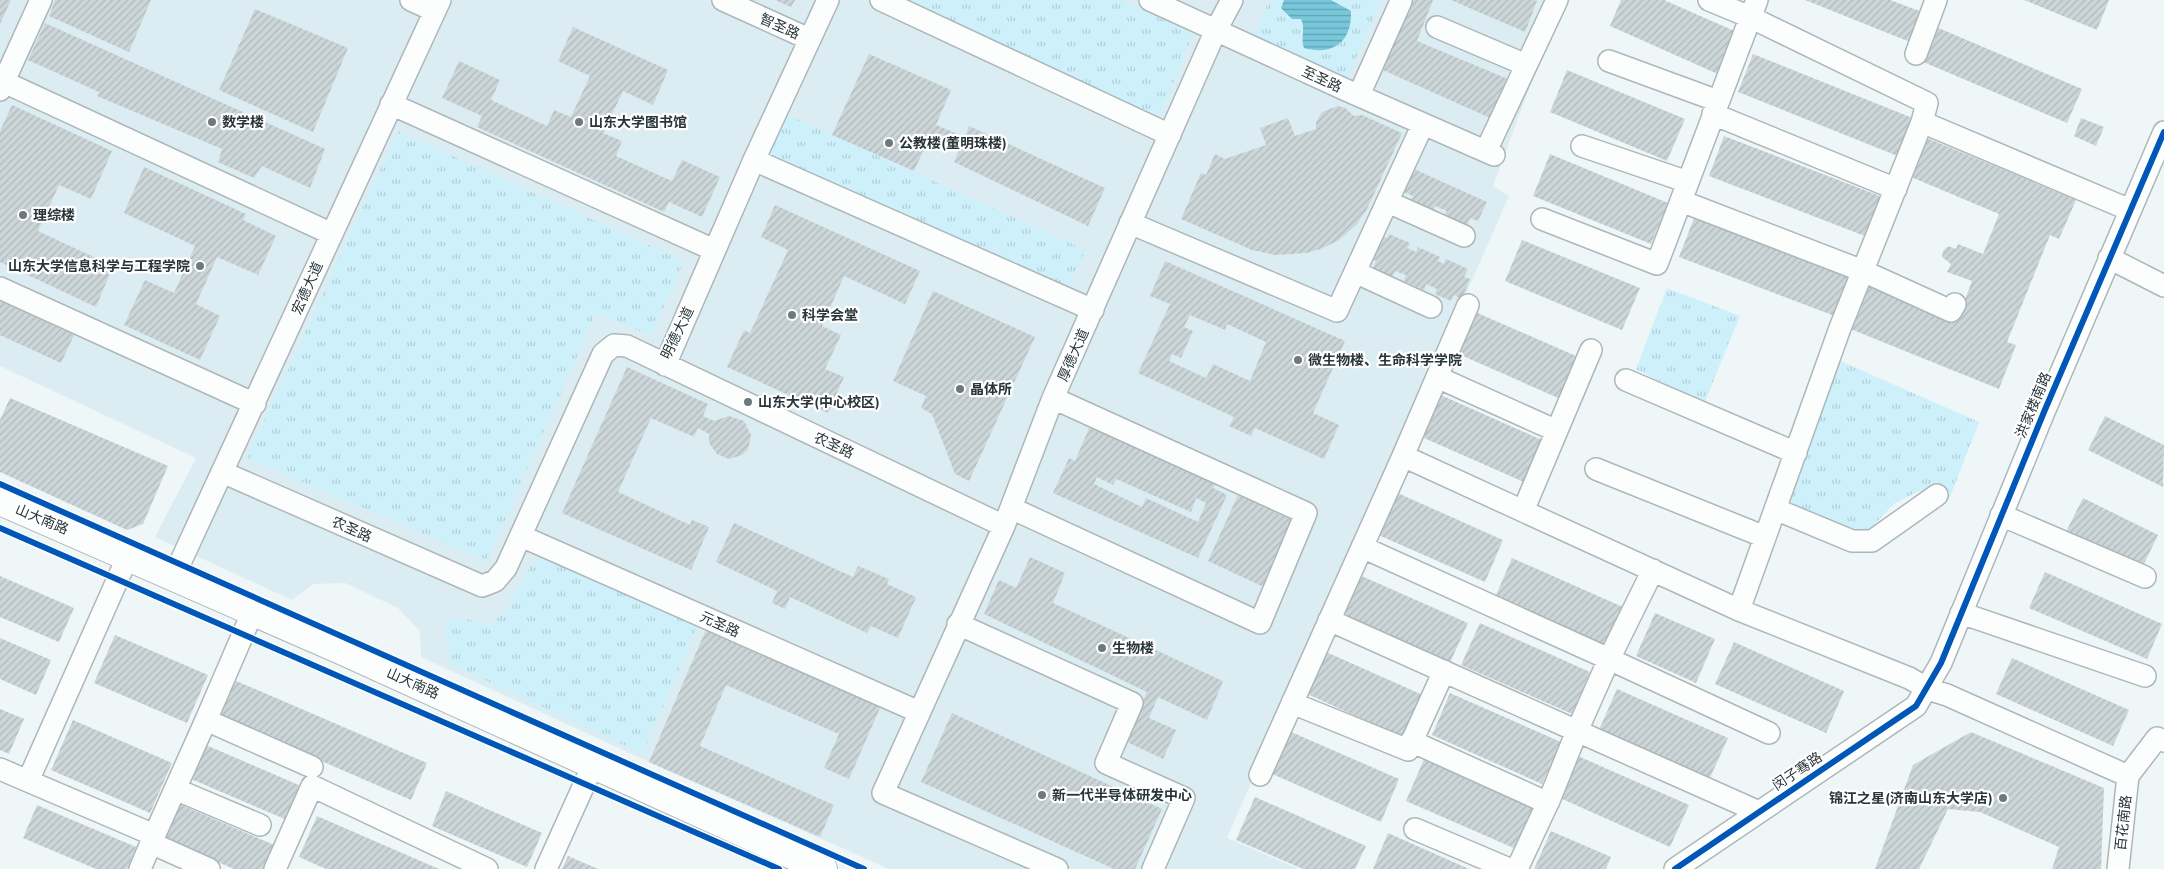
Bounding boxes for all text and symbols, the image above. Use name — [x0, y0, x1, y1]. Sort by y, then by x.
street label: 智圣路 — [757, 9, 803, 44]
street label: 至圣路 — [1299, 62, 1345, 97]
place label: 数学楼 — [222, 113, 264, 132]
place label: 山东大学图书馆 — [589, 113, 687, 132]
marker: 数学楼 — [206, 116, 218, 128]
marker: 山东大学图书馆 — [573, 116, 585, 128]
place label: 公教楼(董明珠楼) — [899, 134, 1007, 153]
marker: 公教楼(董明珠楼) — [883, 137, 895, 149]
place label: 理综楼 — [33, 206, 75, 225]
marker: 理综楼 — [17, 209, 29, 221]
place label: 山东大学信息科学与工程学院 — [8, 257, 190, 276]
street label: 宏德大道 — [287, 259, 328, 318]
marker: 山东大学信息科学与工程学院 — [194, 260, 206, 272]
street label: 明德大道 — [657, 304, 698, 363]
place label: 科学会堂 — [802, 306, 858, 325]
marker: 科学会堂 — [786, 309, 798, 321]
street label: 厚德大道 — [1053, 326, 1094, 385]
place label: 微生物楼、生命科学学院 — [1308, 351, 1462, 370]
marker: 微生物楼、生命科学学院 — [1292, 354, 1304, 366]
street label: 洪家楼南路 — [2011, 369, 2056, 441]
place label: 晶体所 — [970, 380, 1012, 399]
marker: 晶体所 — [954, 383, 966, 395]
place label: 山东大学(中心校区) — [758, 393, 880, 412]
marker: 山东大学(中心校区) — [742, 396, 754, 408]
street label: 农圣路 — [811, 428, 857, 463]
street label: 山大南路 — [12, 500, 71, 539]
street label: 农圣路 — [329, 512, 375, 547]
street label: 元圣路 — [697, 607, 743, 642]
place label: 生物楼 — [1112, 639, 1154, 658]
marker: 生物楼 — [1096, 642, 1108, 654]
street label: 山大南路 — [383, 663, 442, 704]
street label: 闵子骞路 — [1769, 748, 1826, 795]
place label: 新一代半导体研发中心 — [1052, 786, 1192, 805]
marker: 新一代半导体研发中心 — [1036, 789, 1048, 801]
place label: 锦江之星(济南山东大学店) — [1829, 789, 1993, 808]
marker: 锦江之星(济南山东大学店) — [1997, 792, 2009, 804]
street label: 百花南路 — [2111, 794, 2136, 852]

